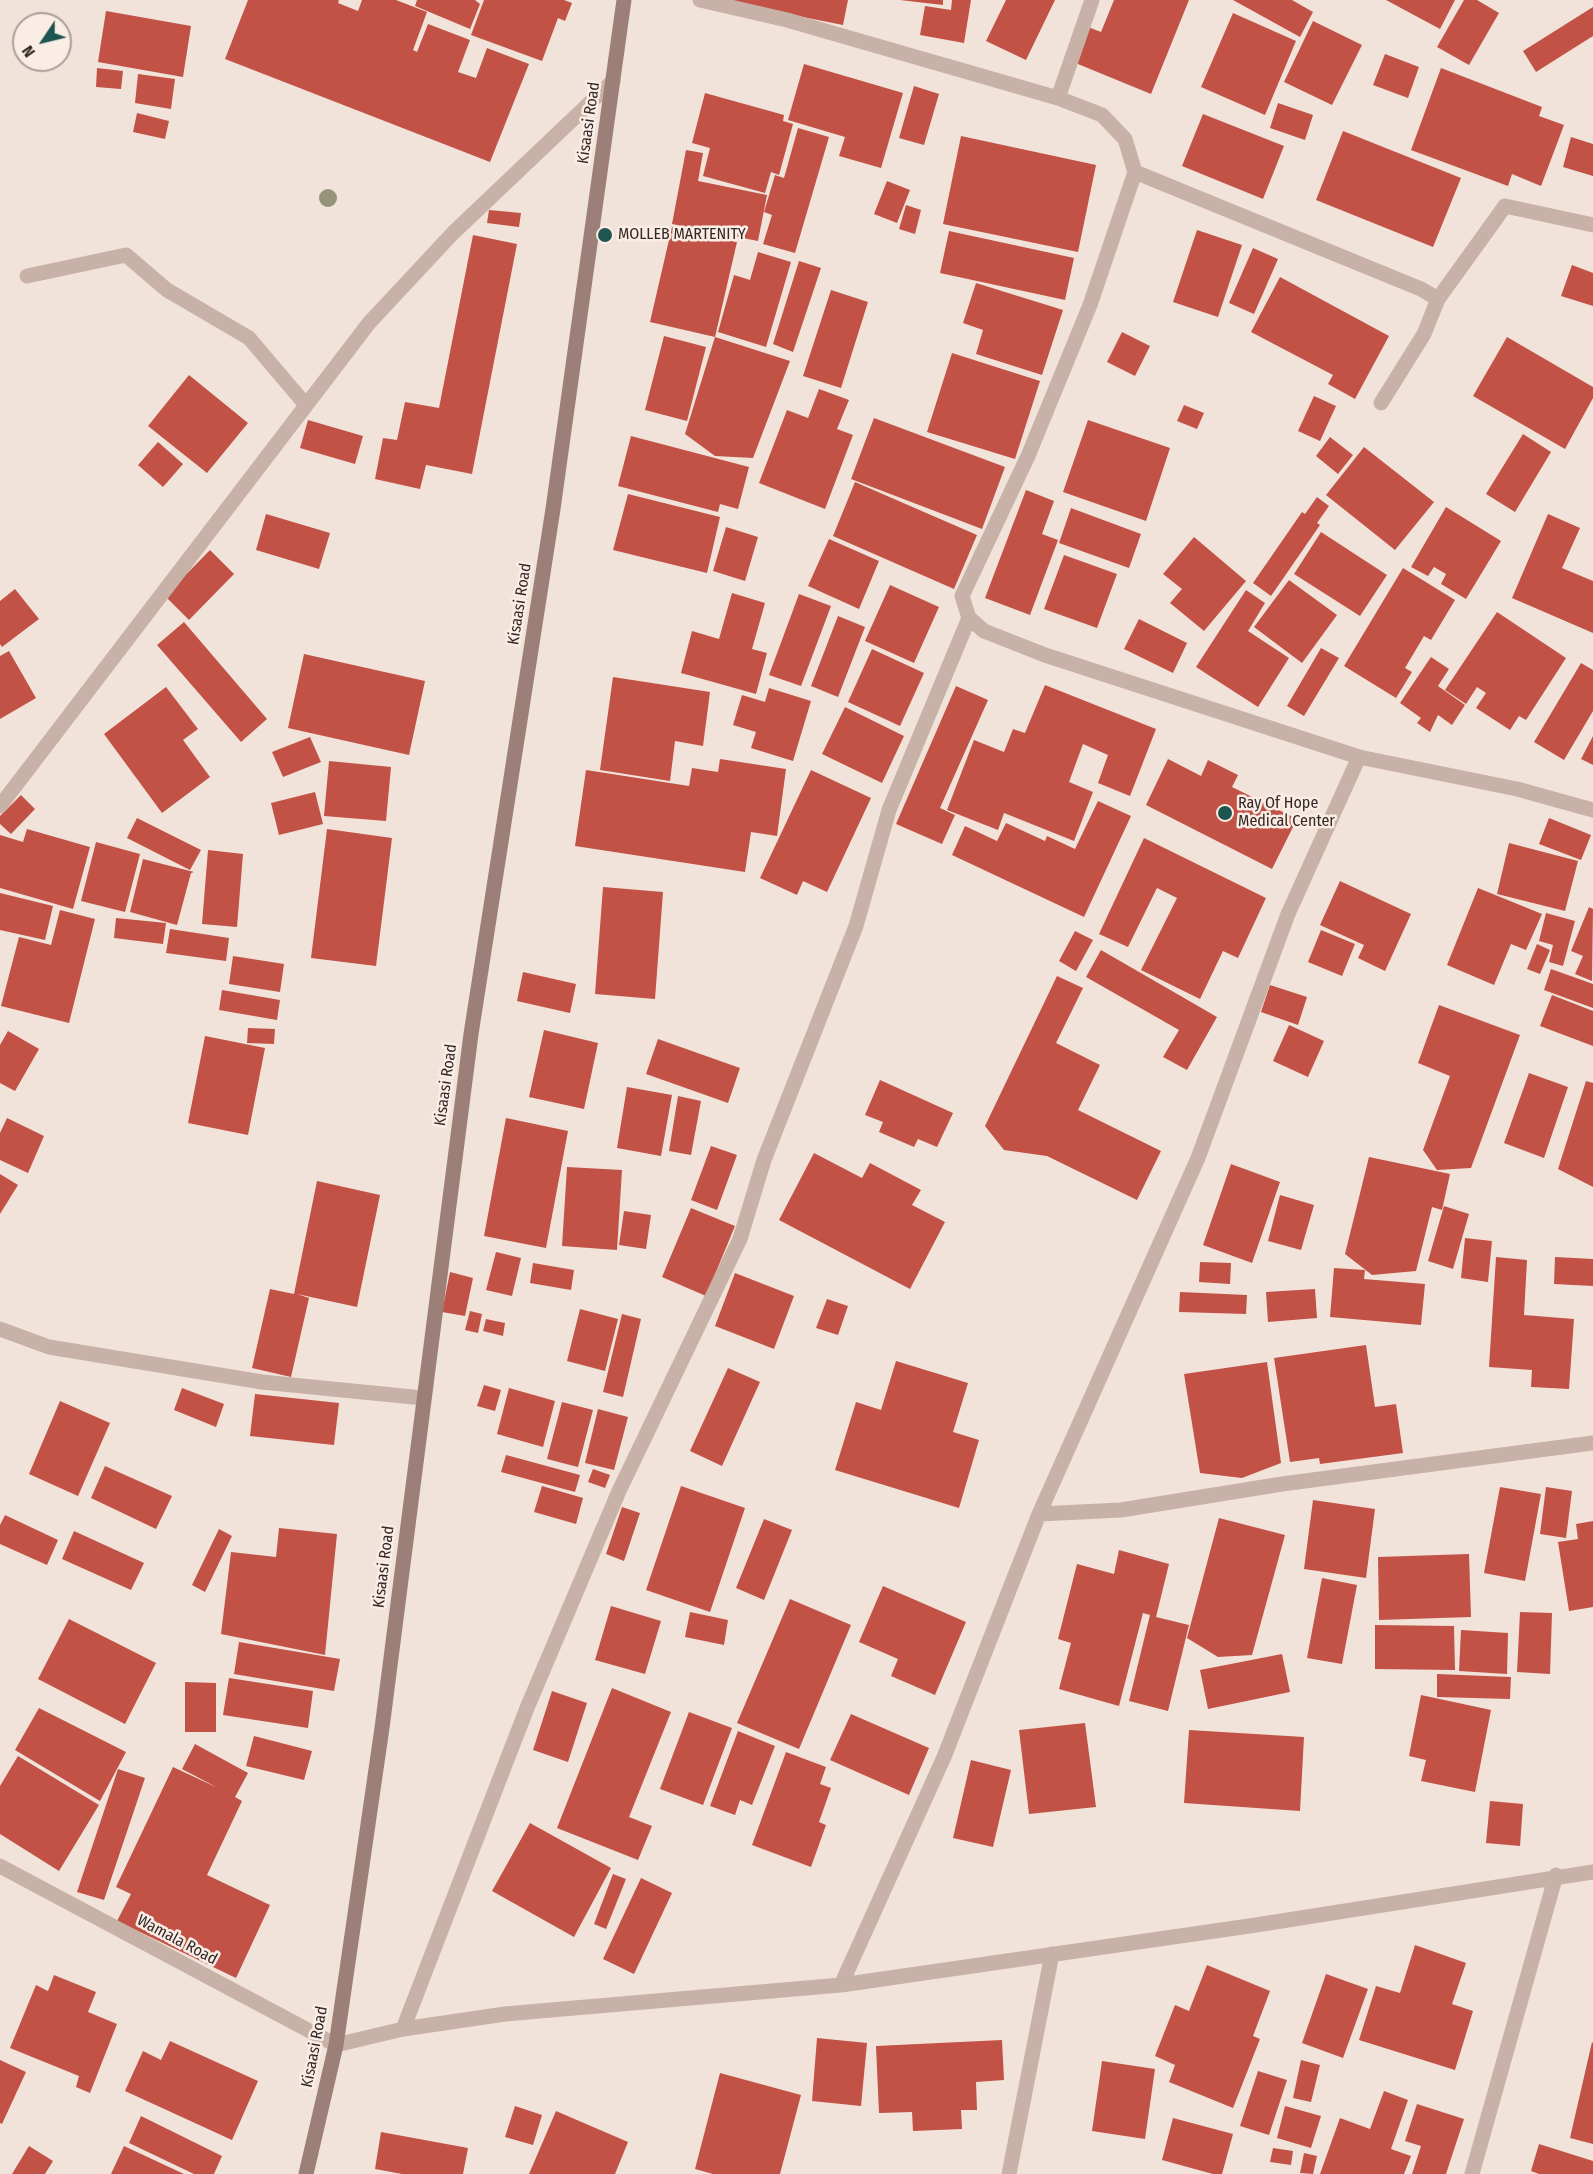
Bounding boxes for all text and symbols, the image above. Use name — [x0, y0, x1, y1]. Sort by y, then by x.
north arrow — [12, 12, 72, 72]
text: N — [18, 42, 39, 61]
street label: Kisaasi Road — [574, 81, 604, 165]
place label: MOLLEB MARTENITY — [618, 225, 746, 245]
marker: MOLLEB MARTENITY — [596, 226, 614, 244]
street label: Kisaasi Road — [504, 562, 536, 646]
place label: Ray Of Hope Medical Center — [1238, 794, 1335, 832]
marker: Ray Of Hope Medical Center — [1216, 804, 1234, 822]
street label: Kisaasi Road — [431, 1043, 461, 1127]
street label: Kisaasi Road — [369, 1525, 399, 1609]
street label: Wamala Road — [134, 1911, 220, 1969]
street label: Kisaasi Road — [298, 2005, 332, 2089]

